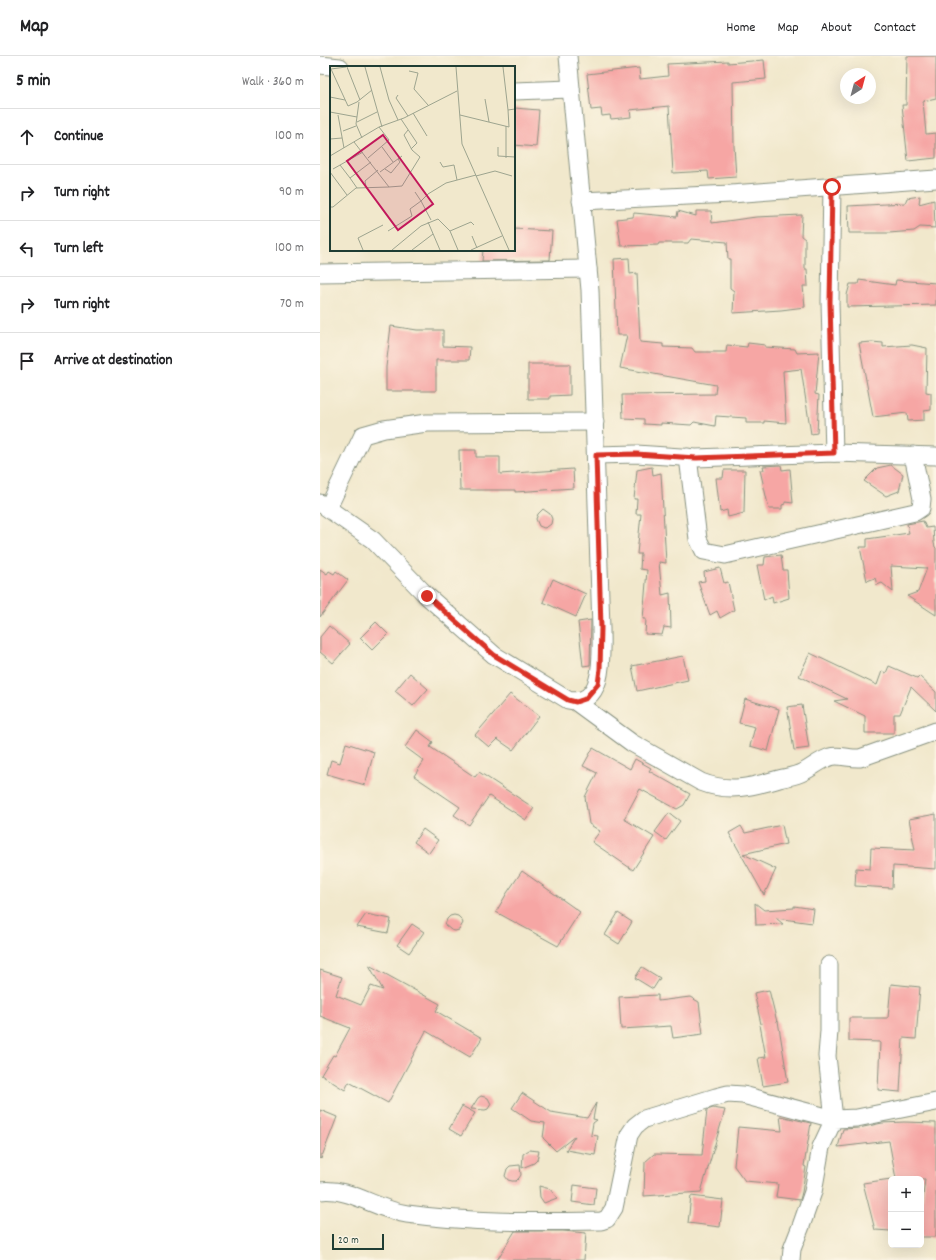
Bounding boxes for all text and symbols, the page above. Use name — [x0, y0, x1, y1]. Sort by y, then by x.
text: Map — [20, 14, 49, 41]
text: Home — [726, 18, 755, 38]
text: Map — [777, 18, 799, 38]
text: About — [821, 18, 852, 38]
text: Contact — [874, 18, 916, 38]
inset map — [330, 66, 515, 251]
north arrow — [840, 68, 876, 104]
text: 5 min — [16, 70, 50, 94]
text: Walk · 360 m — [242, 73, 304, 92]
icon: ahead — [16, 126, 38, 148]
text: Continue — [54, 126, 103, 148]
text: 100 m — [275, 127, 304, 146]
route start — [823, 178, 841, 196]
icon: right — [16, 182, 38, 204]
text: Turn right — [54, 182, 110, 204]
text: 90 m — [279, 183, 304, 202]
icon: left — [16, 238, 38, 260]
text: Turn left — [54, 238, 103, 260]
text: 100 m — [275, 239, 304, 258]
icon: right — [16, 294, 38, 316]
text: Turn right — [54, 294, 110, 316]
text: 70 m — [280, 295, 304, 314]
icon: arrive — [16, 350, 38, 372]
text: Arrive at destination — [54, 350, 172, 372]
route end — [418, 587, 436, 605]
map controls — [888, 1176, 924, 1248]
button: + — [888, 1176, 924, 1212]
button: − — [888, 1212, 924, 1248]
scale bar — [332, 1232, 384, 1251]
text: 20 m — [338, 1233, 359, 1249]

